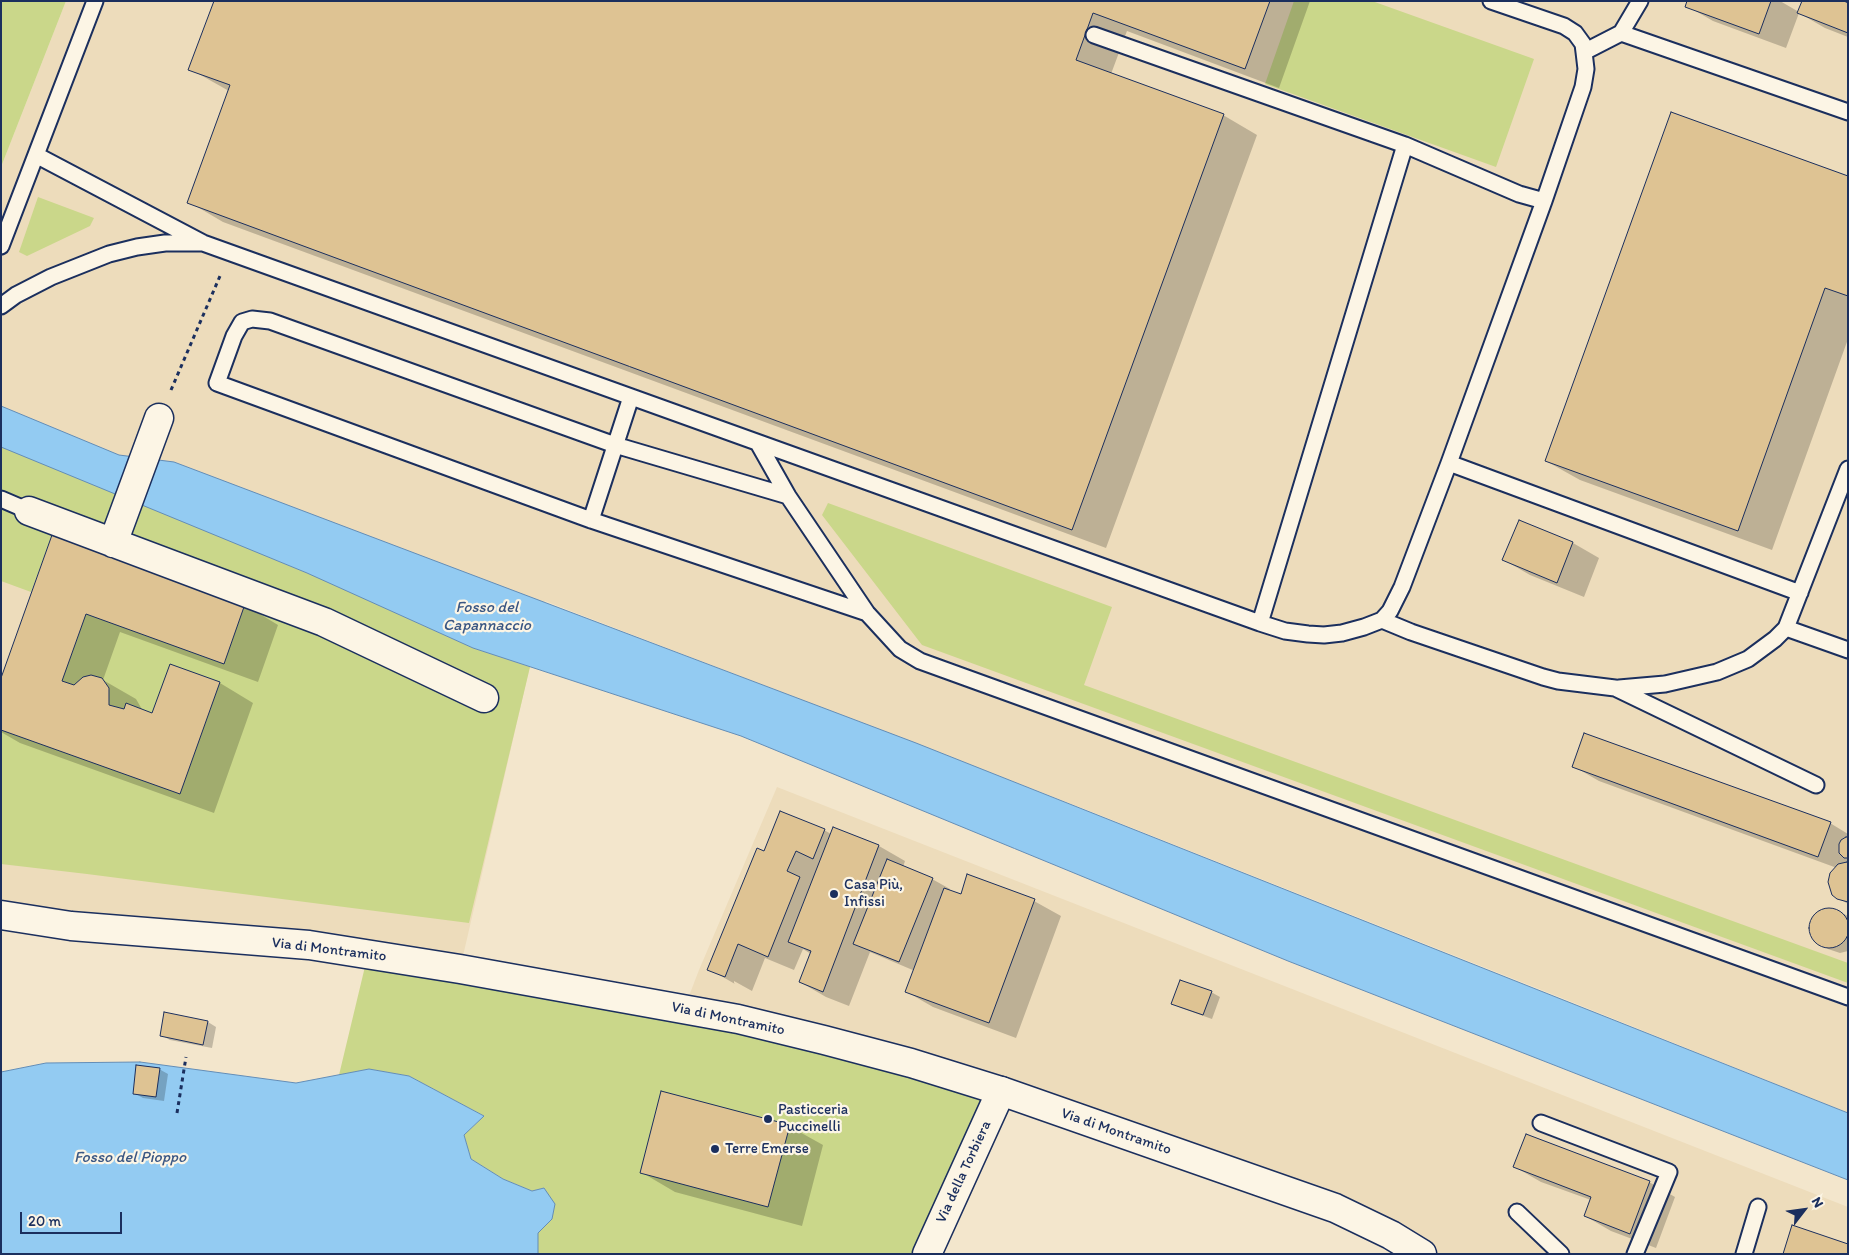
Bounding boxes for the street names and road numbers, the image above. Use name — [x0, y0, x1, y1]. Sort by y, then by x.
street label: Via di Montramito — [271, 934, 387, 966]
street label: Via di Montramito — [670, 998, 786, 1040]
street label: Via di Montramito — [1058, 1105, 1174, 1159]
street label: Via della Torbiera — [932, 1118, 996, 1226]

